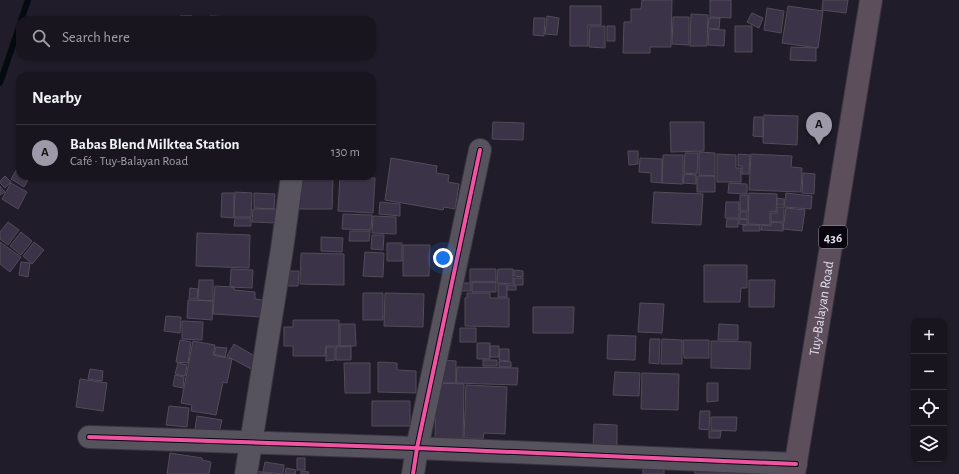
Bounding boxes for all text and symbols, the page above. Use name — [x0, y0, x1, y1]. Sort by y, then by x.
search box — [16, 16, 376, 60]
icon: search — [30, 27, 52, 49]
text: Search here — [62, 30, 130, 45]
text: Nearby — [32, 89, 82, 106]
pin: A — [806, 112, 832, 145]
text: Babas Blend Milktea Station — [70, 137, 240, 152]
text: A — [41, 146, 49, 159]
text: 130 m — [331, 146, 360, 159]
text: Café · Tuy-Balayan Road — [70, 155, 188, 168]
road number: 436 — [819, 226, 847, 248]
your location — [433, 248, 453, 268]
street label: Tuy-Balayan Road — [807, 260, 836, 357]
map controls — [911, 318, 947, 462]
button: + — [911, 318, 947, 354]
button: − — [911, 354, 947, 390]
button: locate — [911, 390, 947, 426]
button: layers — [911, 426, 947, 462]

